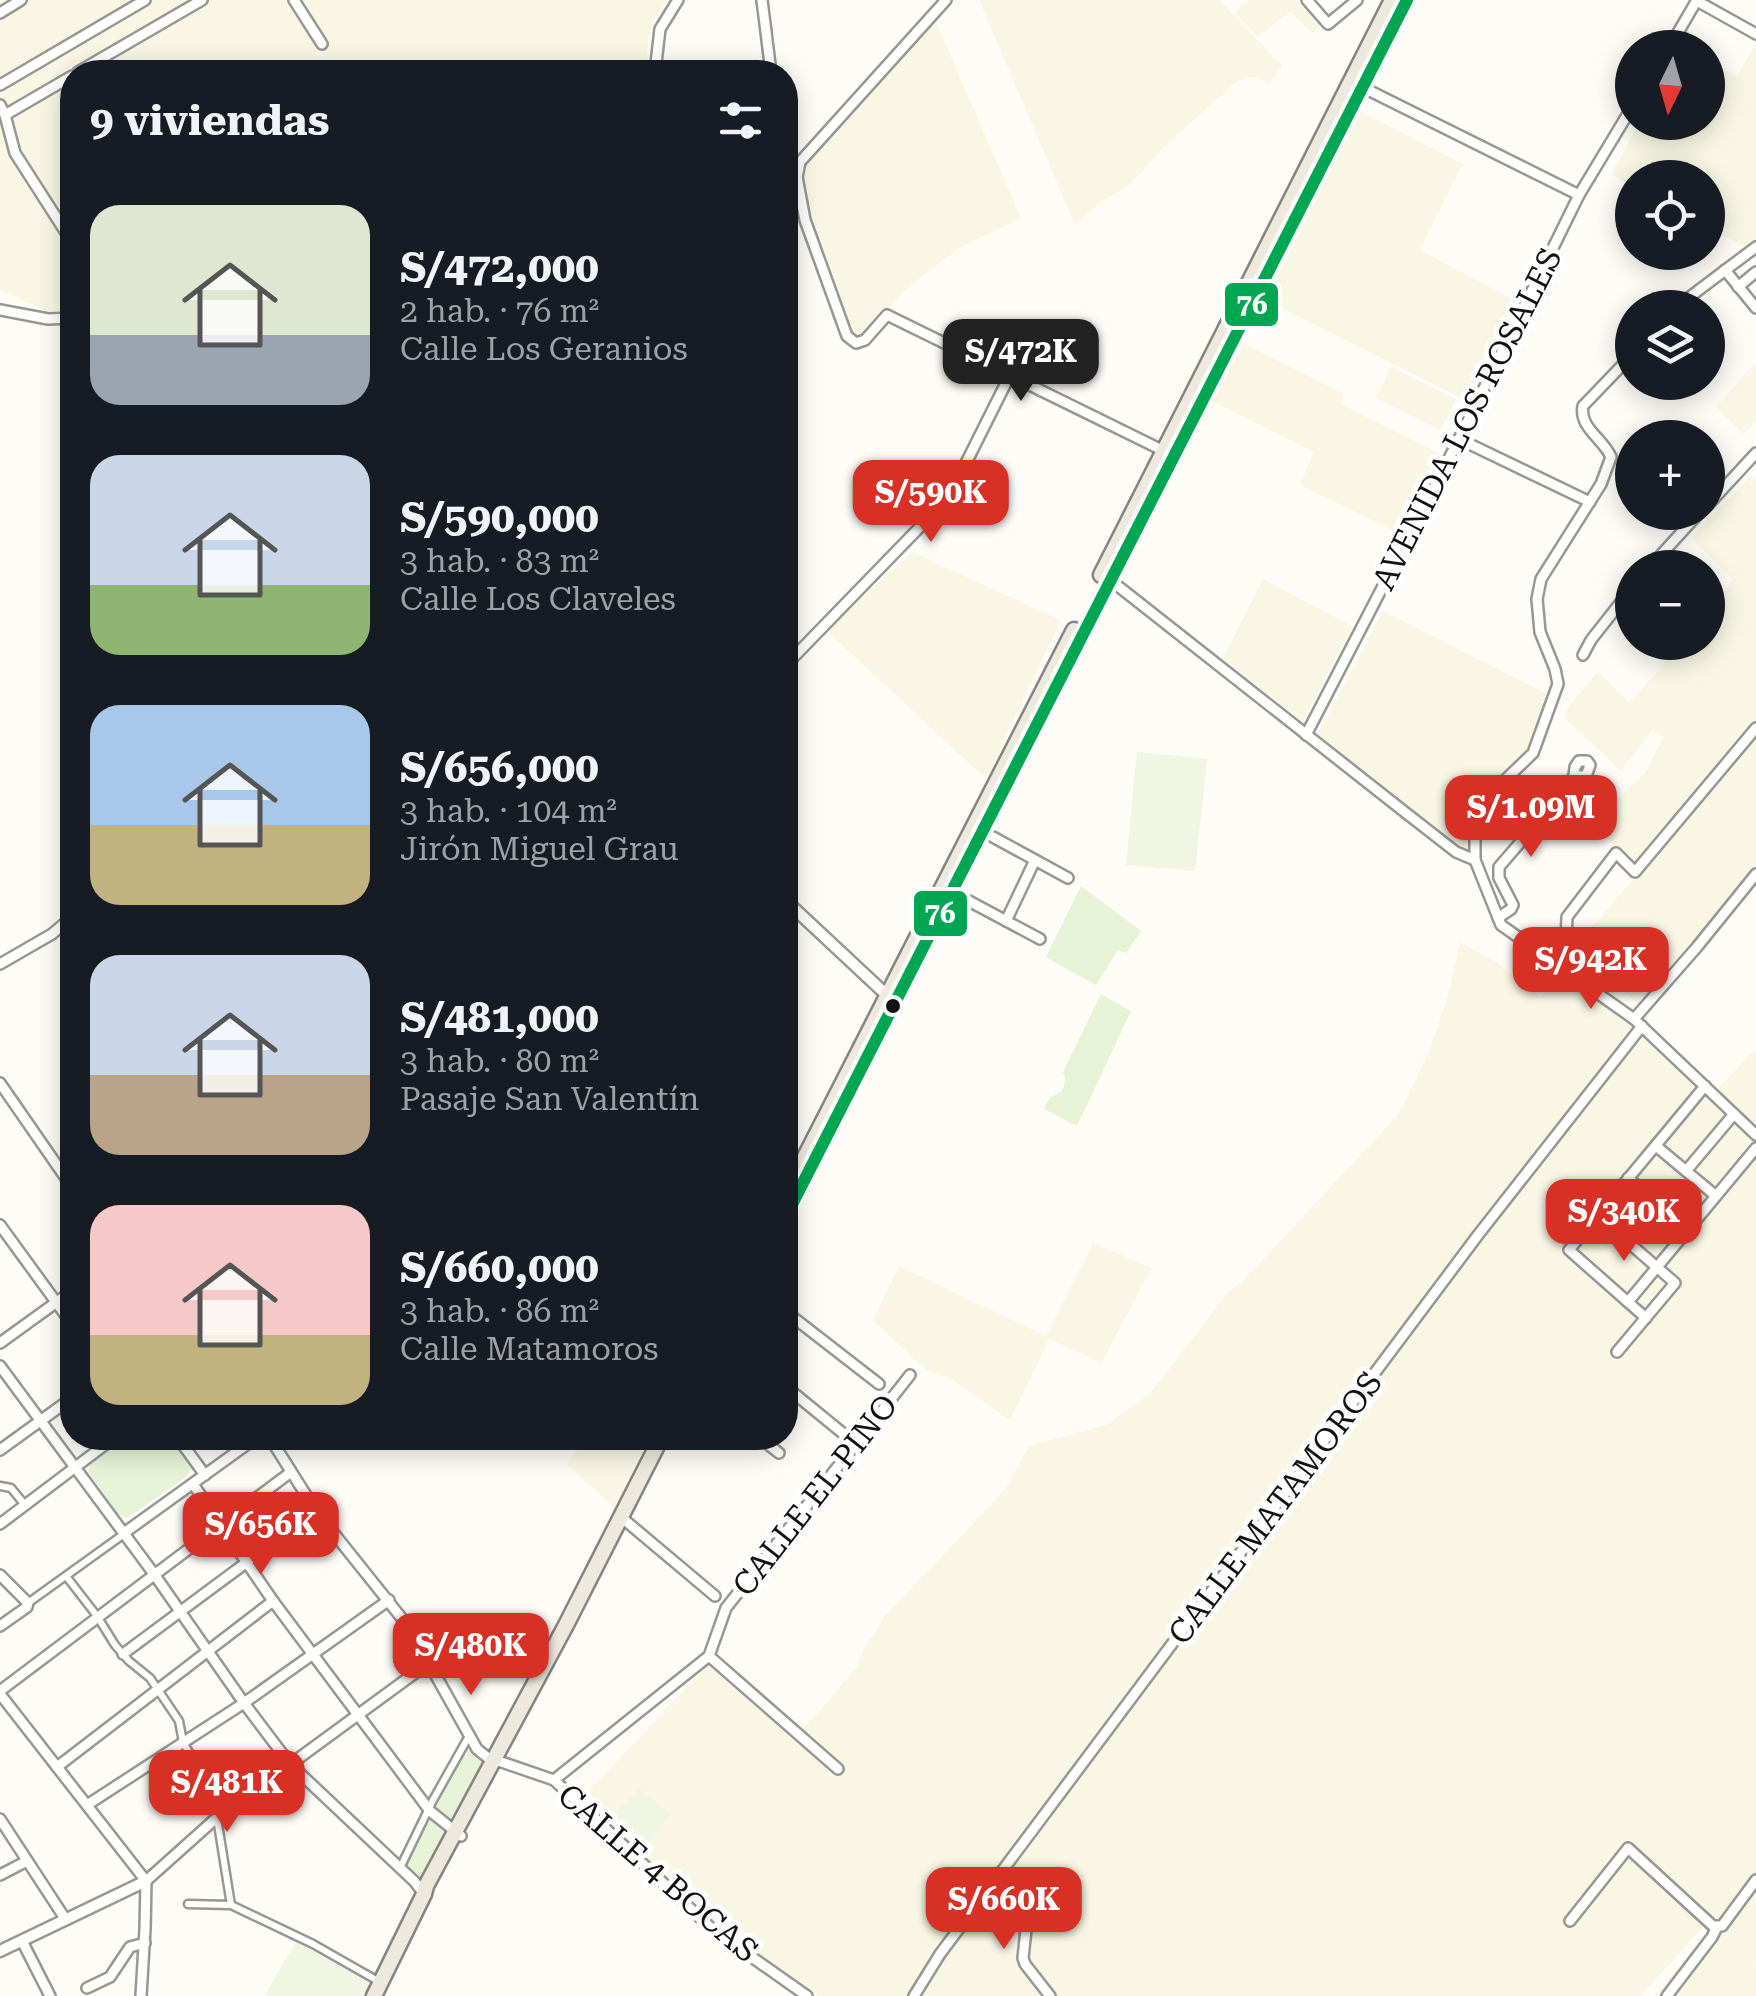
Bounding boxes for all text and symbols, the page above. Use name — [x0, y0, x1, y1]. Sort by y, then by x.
north arrow — [1615, 30, 1725, 140]
map controls — [1615, 30, 1725, 660]
icon: filters — [713, 93, 768, 148]
text: 9 viviendas — [90, 96, 329, 145]
button: locate — [1615, 160, 1725, 270]
street label: AVENIDA LOS ROSALES — [1364, 242, 1570, 596]
text: S/472,000 — [400, 243, 599, 292]
icon: home — [170, 245, 290, 365]
line badge: 76 — [1223, 281, 1280, 328]
text: 76 — [1236, 288, 1268, 321]
button: layers — [1615, 290, 1725, 400]
text: 2 hab. · 76 m² — [400, 292, 599, 330]
pin: S/472K — [940, 319, 1102, 404]
text: Calle Los Geranios — [400, 330, 688, 368]
text: S/472K — [965, 332, 1077, 370]
button: + — [1615, 420, 1725, 530]
pin: S/590K — [850, 460, 1012, 545]
text: S/590K — [875, 473, 987, 511]
text: S/590,000 — [400, 493, 599, 542]
icon: home — [170, 495, 290, 615]
text: 3 hab. · 83 m² — [400, 542, 599, 580]
button: − — [1615, 550, 1725, 660]
text: Calle Los Claveles — [400, 580, 676, 618]
text: S/656,000 — [400, 743, 599, 792]
icon: home — [170, 745, 290, 865]
pin: S/1.09M — [1439, 775, 1623, 860]
text: S/1.09M — [1467, 788, 1595, 826]
text: 3 hab. · 104 m² — [400, 792, 617, 830]
text: Jirón Miguel Grau — [400, 830, 679, 868]
line badge: 76 — [912, 889, 969, 938]
text: 76 — [924, 897, 956, 930]
pin: S/942K — [1510, 927, 1672, 1012]
text: S/942K — [1535, 940, 1647, 978]
text: S/481,000 — [400, 993, 599, 1042]
icon: home — [170, 995, 290, 1115]
unlabelled marker — [883, 996, 903, 1016]
text: 3 hab. · 80 m² — [400, 1042, 599, 1080]
text: Pasaje San Valentín — [400, 1080, 699, 1118]
pin: S/340K — [1543, 1179, 1705, 1264]
text: S/340K — [1568, 1192, 1680, 1230]
text: S/660,000 — [400, 1243, 599, 1292]
icon: home — [170, 1245, 290, 1365]
text: 3 hab. · 86 m² — [400, 1292, 599, 1330]
text: Calle Matamoros — [400, 1330, 659, 1368]
street label: CALLE MATAMOROS — [1160, 1364, 1390, 1652]
street label: CALLE EL PINO — [725, 1387, 905, 1603]
pin: S/656K — [180, 1492, 342, 1577]
text: S/656K — [205, 1505, 317, 1543]
pin: S/480K — [390, 1613, 552, 1698]
text: S/480K — [415, 1626, 527, 1664]
pin: S/481K — [146, 1750, 308, 1835]
text: S/481K — [171, 1763, 283, 1801]
street label: CALLE 4 BOCAS — [550, 1776, 766, 1970]
pin: S/660K — [923, 1867, 1085, 1952]
text: S/660K — [948, 1880, 1060, 1918]

